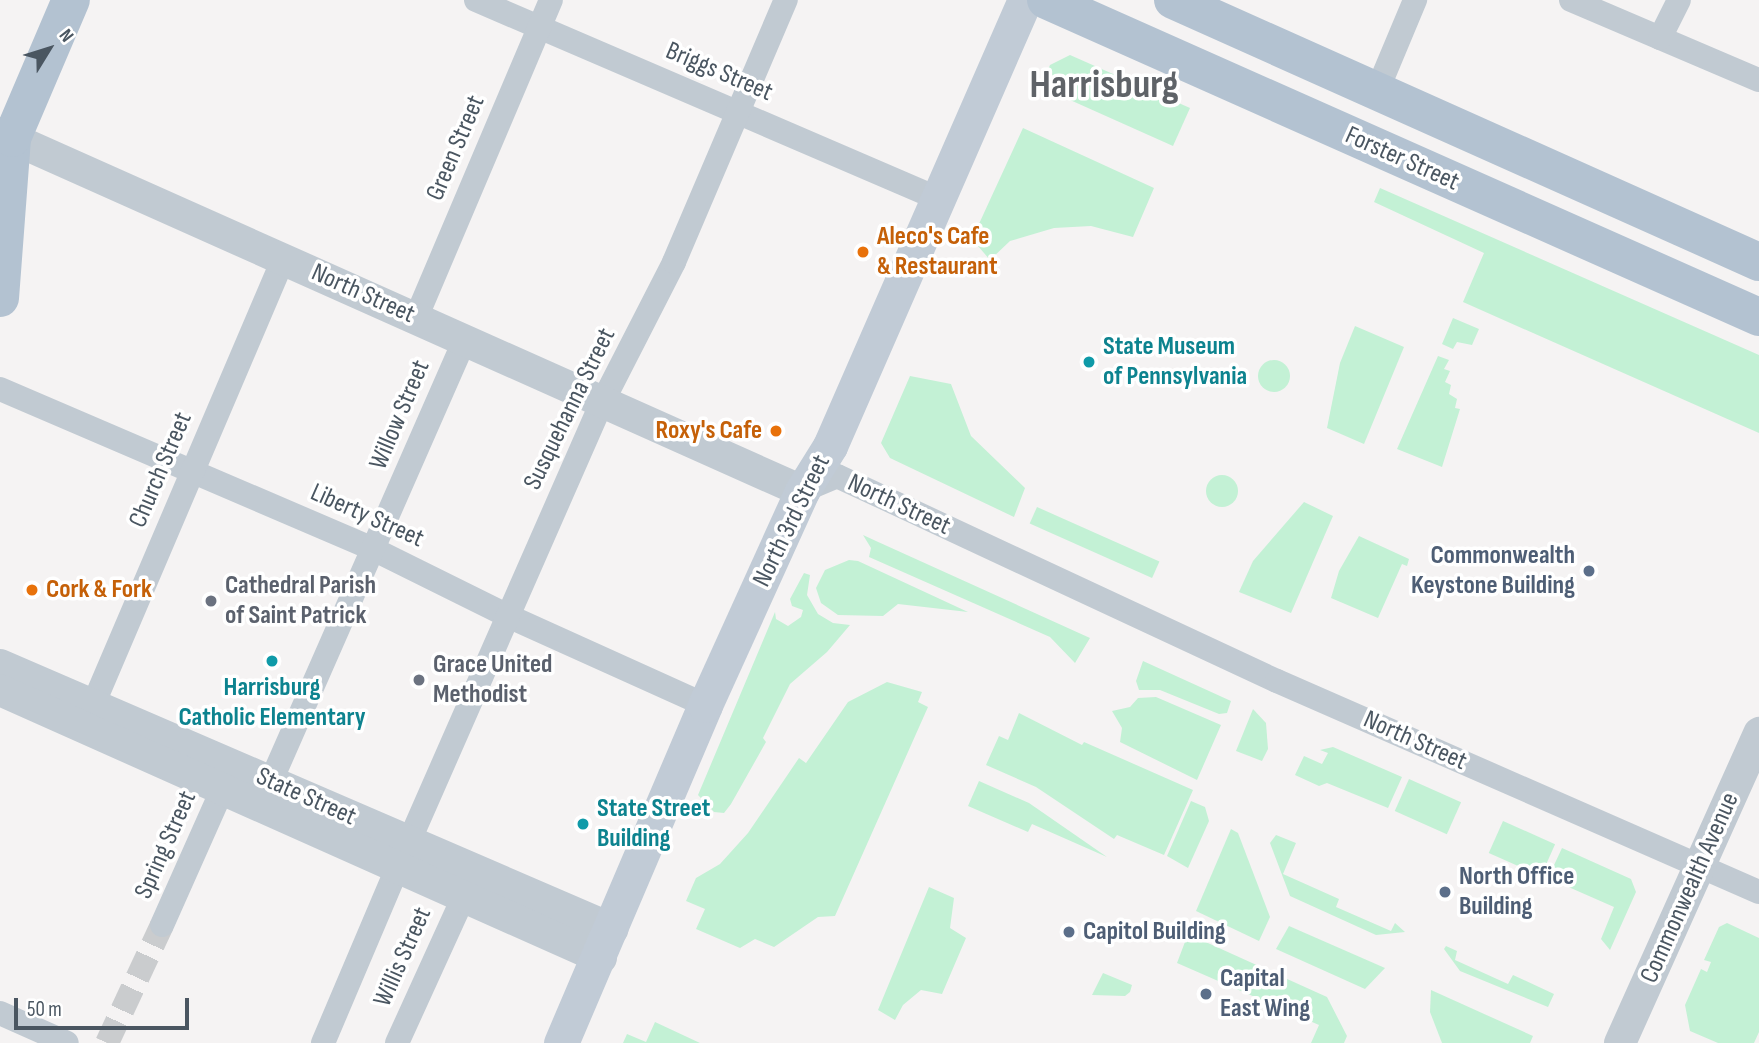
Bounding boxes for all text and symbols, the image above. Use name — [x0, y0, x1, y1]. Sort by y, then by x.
north arrow — [14, 14, 84, 84]
text: N — [54, 25, 78, 47]
street label: Briggs Street — [661, 36, 777, 108]
district label: Harrisburg — [1029, 61, 1179, 109]
street label: Green Street — [420, 91, 492, 205]
street label: Forster Street — [1340, 120, 1464, 198]
place label: Aleco's Cafe & Restaurant — [877, 221, 998, 282]
marker: Aleco's Cafe & Restaurant — [855, 244, 871, 260]
street label: North Street — [306, 257, 420, 331]
street label: Susquehanna Street — [517, 323, 623, 495]
place label: State Museum of Pennsylvania — [1103, 331, 1247, 392]
marker: State Museum of Pennsylvania — [1081, 354, 1097, 370]
street label: Willow Street — [363, 356, 437, 474]
street label: Church Street — [123, 408, 199, 532]
place label: Roxy's Cafe — [655, 415, 762, 447]
marker: Roxy's Cafe — [768, 423, 784, 439]
street label: North 3rd Street — [747, 450, 837, 592]
street label: North Street — [843, 468, 955, 542]
street label: Liberty Street — [306, 477, 428, 555]
place label: Commonwealth Keystone Building — [1411, 540, 1575, 602]
marker: Commonwealth Keystone Building — [1581, 563, 1597, 579]
place label: Cathedral Parish of Saint Patrick — [225, 570, 376, 632]
place label: Cork & Fork — [46, 574, 152, 606]
marker: Cork & Fork — [24, 582, 40, 598]
marker: Cathedral Parish of Saint Patrick — [203, 593, 219, 609]
place label: Grace United Methodist — [433, 649, 552, 710]
marker: Harrisburg Catholic Elementary — [264, 653, 280, 669]
place label: Harrisburg Catholic Elementary — [178, 672, 366, 734]
marker: Grace United Methodist — [411, 672, 427, 688]
street label: North Street — [1358, 704, 1472, 778]
street label: State Street — [251, 761, 361, 833]
street label: Spring Street — [128, 786, 204, 904]
street label: Commonwealth Avenue — [1634, 788, 1746, 988]
place label: State Street Building — [597, 793, 710, 854]
marker: State Street Building — [575, 816, 591, 832]
place label: North Office Building — [1459, 861, 1574, 922]
marker: North Office Building — [1437, 884, 1453, 900]
street label: Willis Street — [367, 903, 439, 1011]
place label: Capitol Building — [1083, 916, 1226, 948]
marker: Capitol Building — [1061, 924, 1077, 940]
place label: Capital East Wing — [1220, 963, 1310, 1024]
scale bar — [18, 984, 192, 1028]
marker: Capital East Wing — [1198, 986, 1214, 1002]
text: 50 m — [27, 997, 62, 1022]

